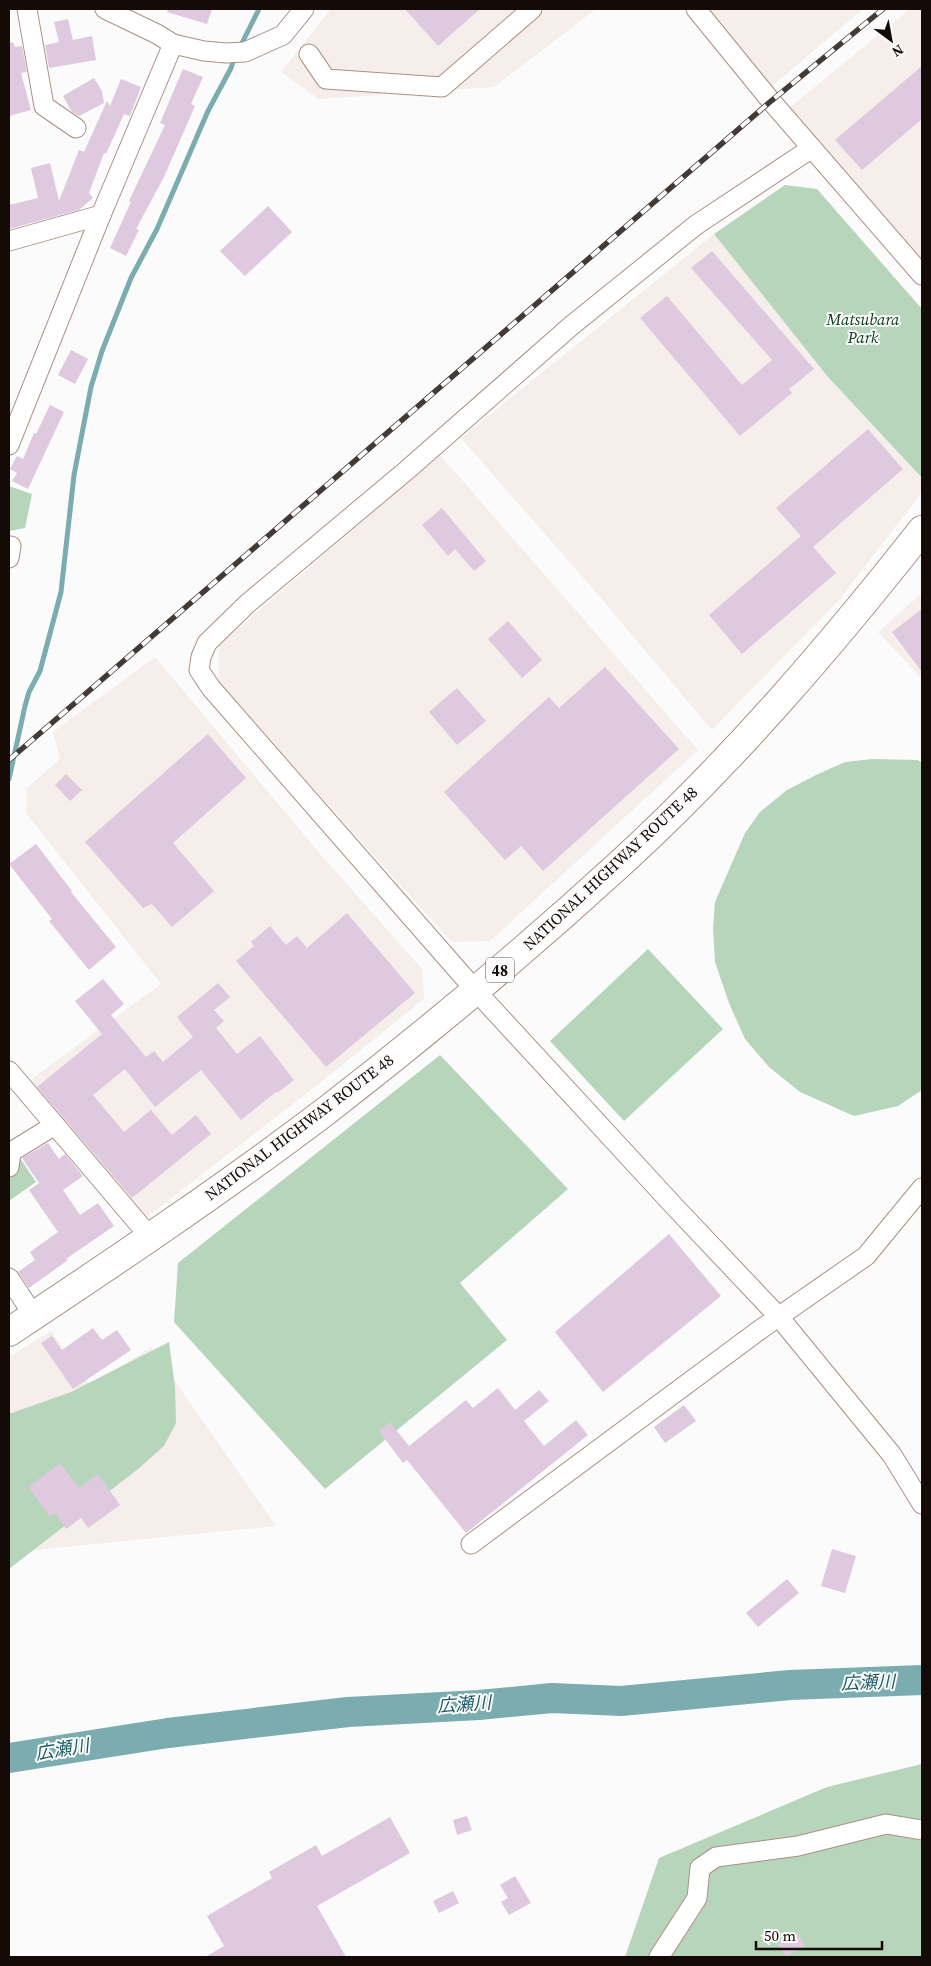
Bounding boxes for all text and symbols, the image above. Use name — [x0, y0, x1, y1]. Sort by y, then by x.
north arrow — [866, 15, 916, 65]
text: N — [888, 40, 908, 62]
park label: Matsubara Park — [826, 308, 900, 348]
street label: NATIONAL HIGHWAY ROUTE 48 — [518, 781, 702, 955]
road number: 48 — [486, 958, 514, 982]
street label: NATIONAL HIGHWAY ROUTE 48 — [200, 1049, 398, 1205]
water label: 広瀬川 — [841, 1668, 897, 1695]
water label: 広瀬川 — [436, 1690, 494, 1718]
water label: 広瀬川 — [33, 1732, 93, 1766]
scale bar — [756, 1918, 882, 1950]
text: 50 m — [764, 1925, 796, 1946]

